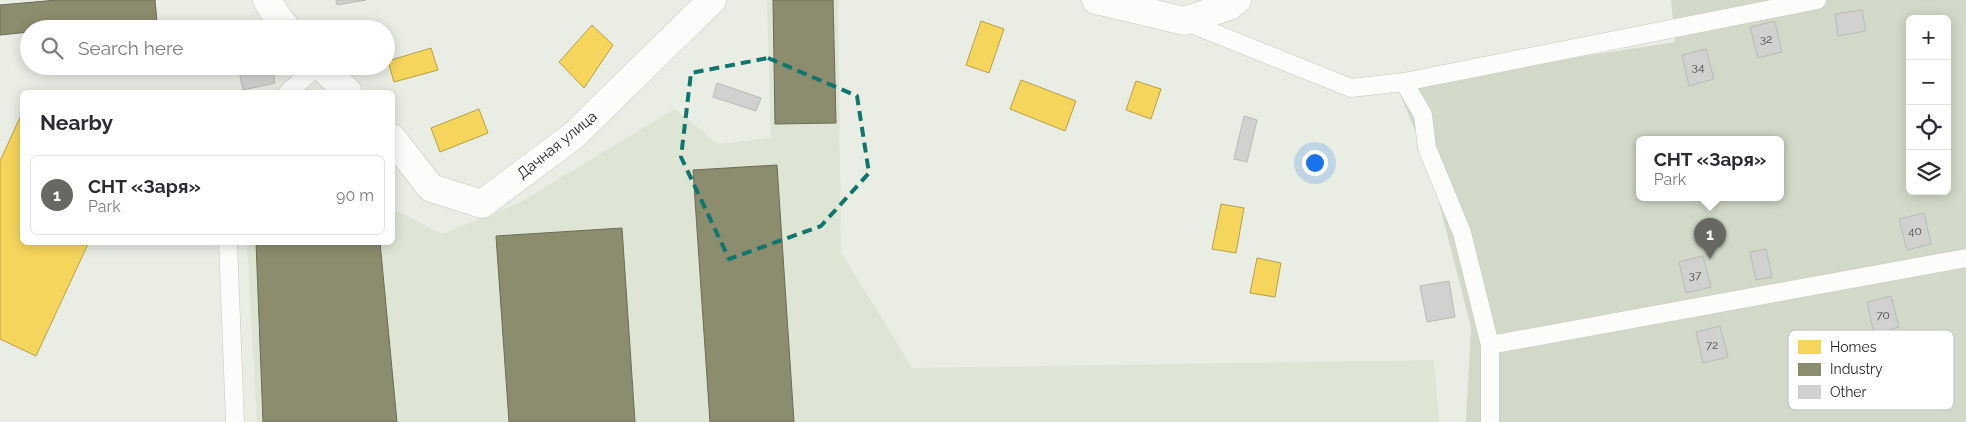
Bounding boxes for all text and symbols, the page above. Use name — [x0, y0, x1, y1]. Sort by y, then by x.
map controls — [1906, 15, 1951, 195]
button: + — [1906, 15, 1951, 60]
search box — [20, 20, 395, 75]
house number: 32 — [1760, 32, 1772, 46]
icon: search — [38, 34, 66, 62]
text: Search here — [78, 37, 184, 59]
house number: 34 — [1692, 60, 1705, 74]
button: − — [1906, 60, 1951, 105]
button: locate — [1906, 105, 1951, 150]
street label: Дачная улица — [513, 107, 601, 183]
text: Nearby — [40, 110, 113, 135]
popup — [1636, 136, 1784, 201]
text: СНТ «Заря» — [1654, 148, 1766, 170]
your location — [1302, 150, 1328, 176]
button: layers — [1906, 150, 1951, 195]
text: Park — [1654, 170, 1686, 189]
text: СНТ «Заря» — [88, 175, 201, 197]
text: 1 — [53, 186, 61, 205]
text: 90 m — [336, 186, 374, 205]
text: Park — [88, 197, 121, 216]
pin: 1 — [1694, 218, 1726, 259]
house number: 40 — [1908, 224, 1922, 238]
house number: 37 — [1689, 268, 1702, 282]
house number: 70 — [1876, 308, 1890, 322]
legend — [1788, 330, 1954, 410]
house number: 72 — [1706, 338, 1718, 352]
text: Homes — [1830, 339, 1877, 355]
text: Industry — [1830, 361, 1883, 377]
text: Other — [1830, 384, 1867, 400]

